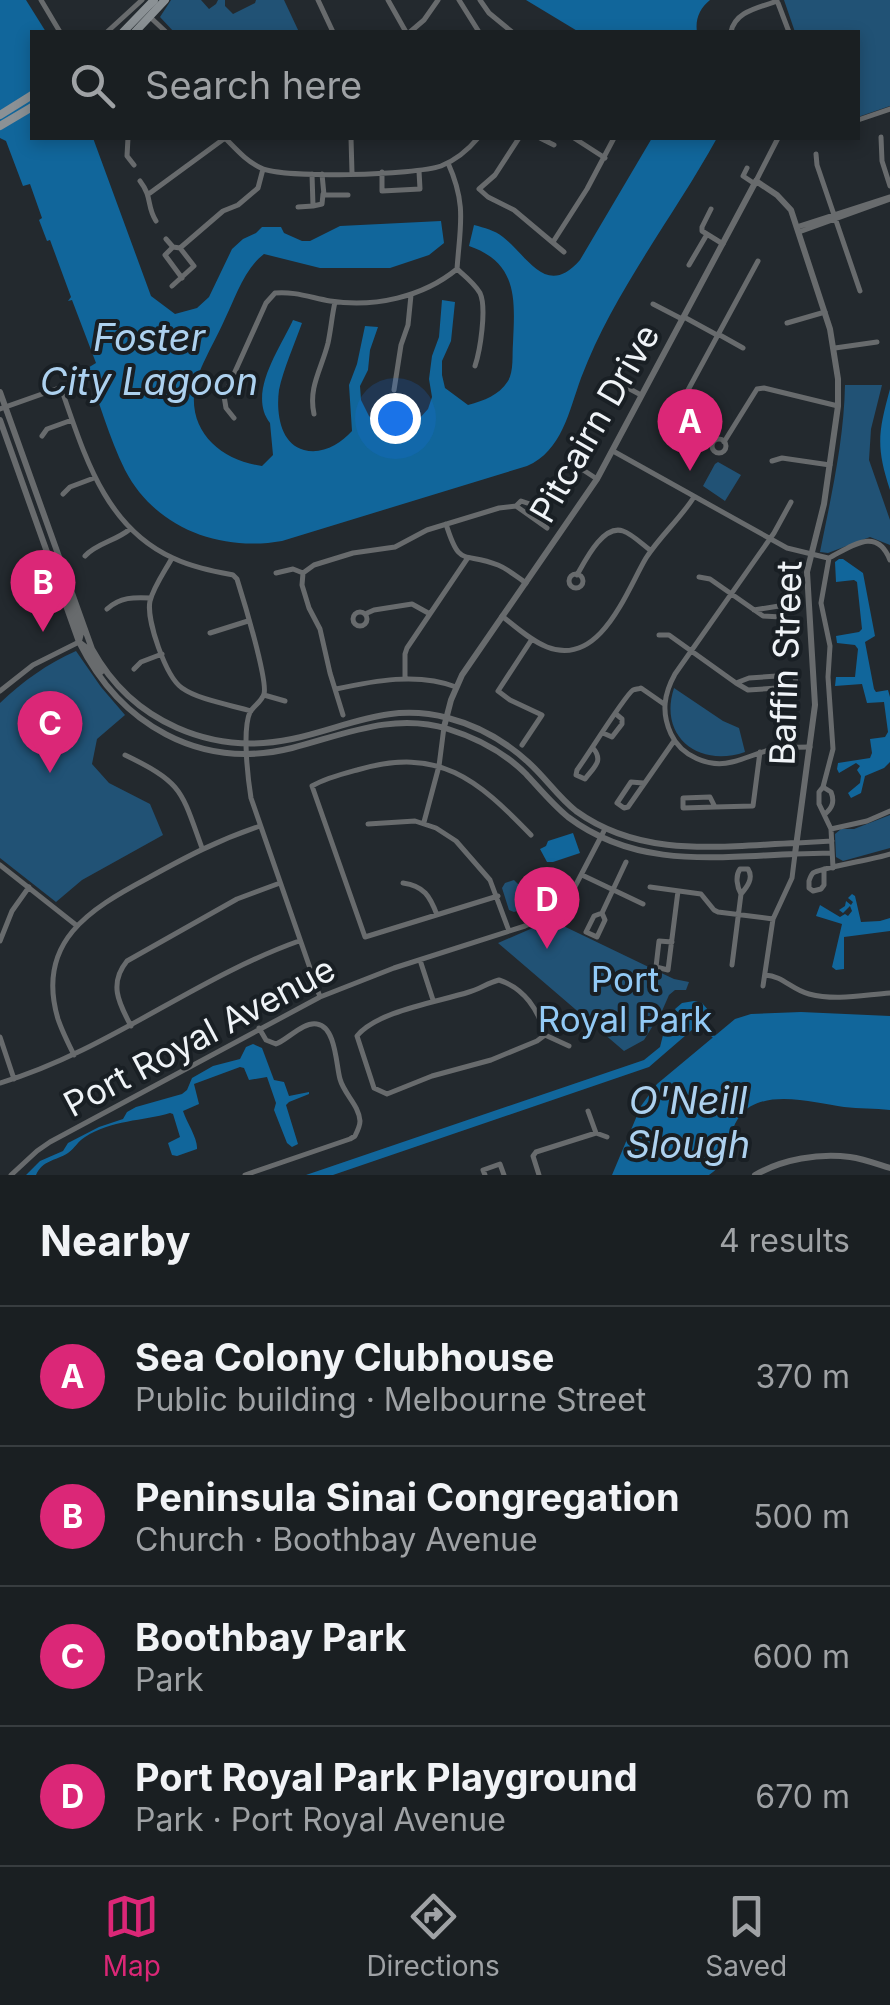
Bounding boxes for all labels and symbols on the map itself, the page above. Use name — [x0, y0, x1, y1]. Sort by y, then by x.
water label: Foster City Lagoon — [40, 314, 258, 404]
street label: Pitcairn Drive — [520, 317, 668, 529]
pin: A — [658, 388, 722, 471]
your location — [370, 393, 421, 444]
pin: B — [10, 550, 76, 632]
street label: Baffin Street — [760, 560, 810, 766]
pin: C — [18, 690, 82, 773]
pin: D — [514, 866, 580, 949]
street label: Port Royal Avenue — [56, 947, 342, 1125]
park label: Port Royal Park — [538, 958, 712, 1040]
water label: O'Neill Slough — [626, 1077, 750, 1167]

